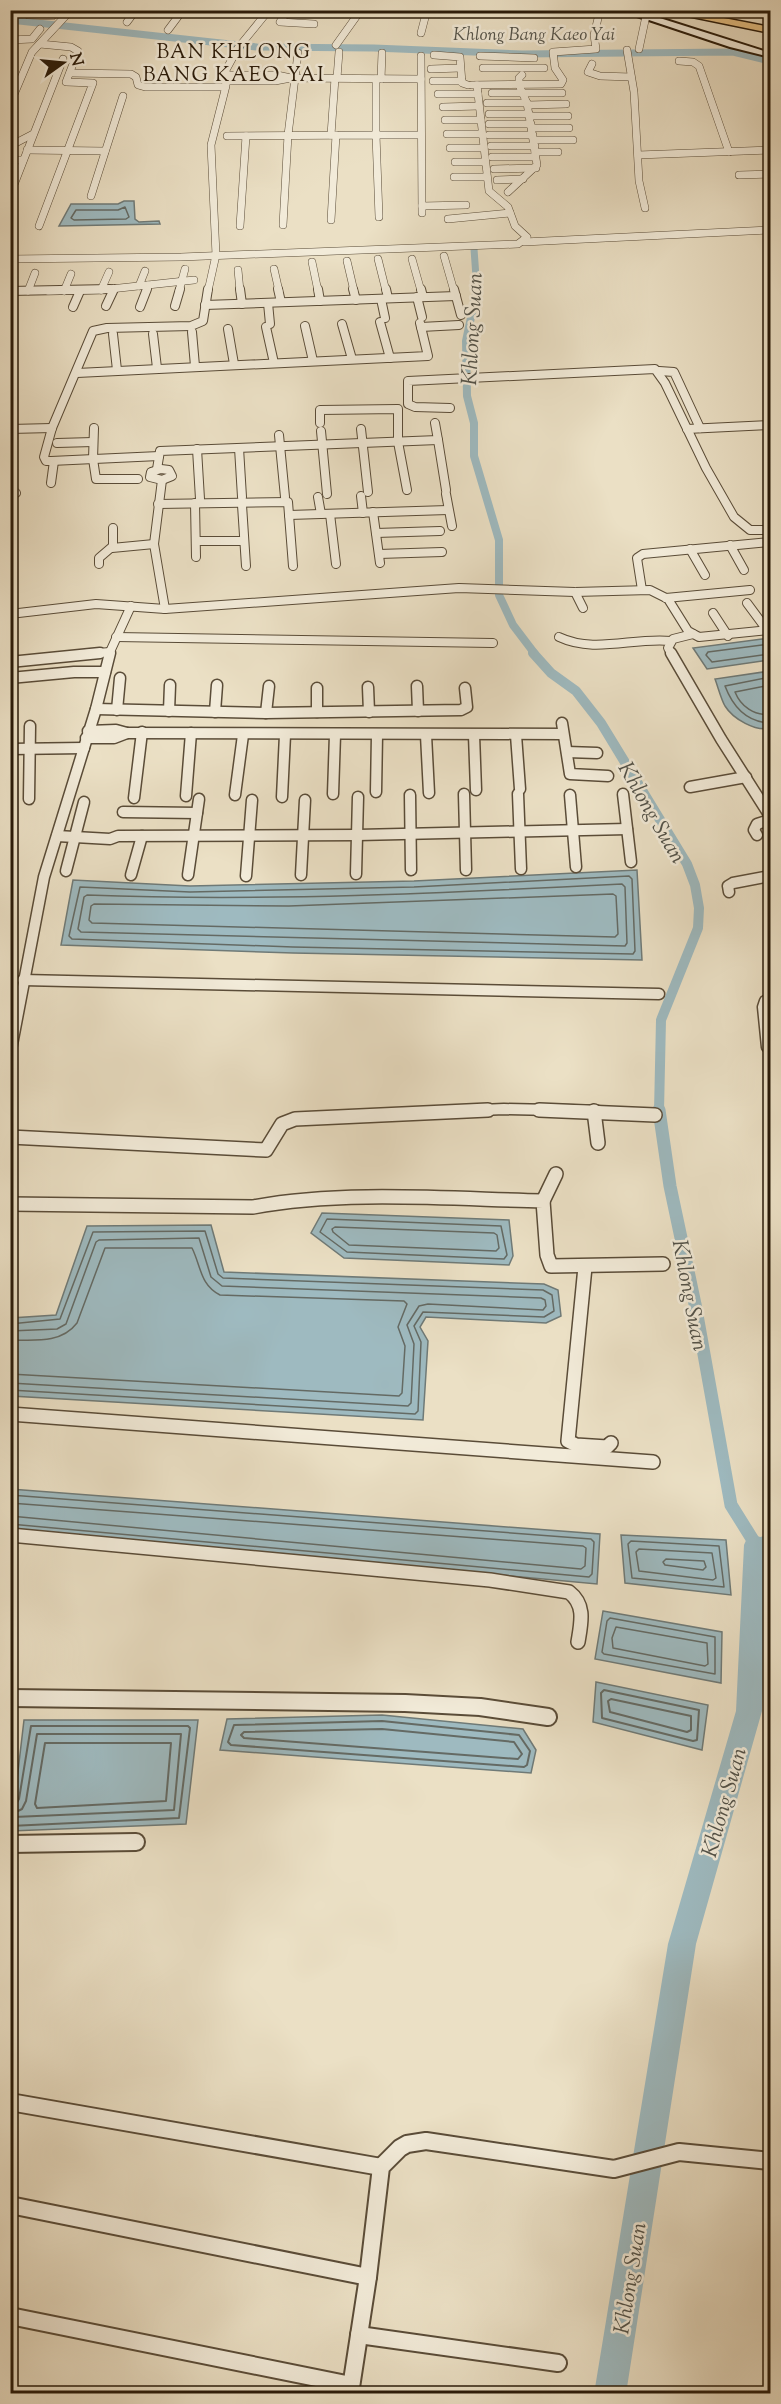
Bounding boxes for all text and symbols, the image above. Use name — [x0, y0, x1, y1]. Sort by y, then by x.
water label: Khlong Bang Kaeo Yai — [453, 23, 615, 49]
north arrow — [33, 33, 93, 93]
district label: BAN KHLONG BANG KAEO YAI — [143, 39, 325, 91]
text: N — [62, 51, 88, 69]
water label: Khlong Suan — [455, 272, 493, 386]
water label: Khlong Suan — [608, 757, 693, 871]
water label: Khlong Suan — [662, 1237, 715, 1354]
water label: Khlong Suan — [695, 1744, 757, 1862]
water label: Khlong Suan — [607, 2220, 657, 2337]

